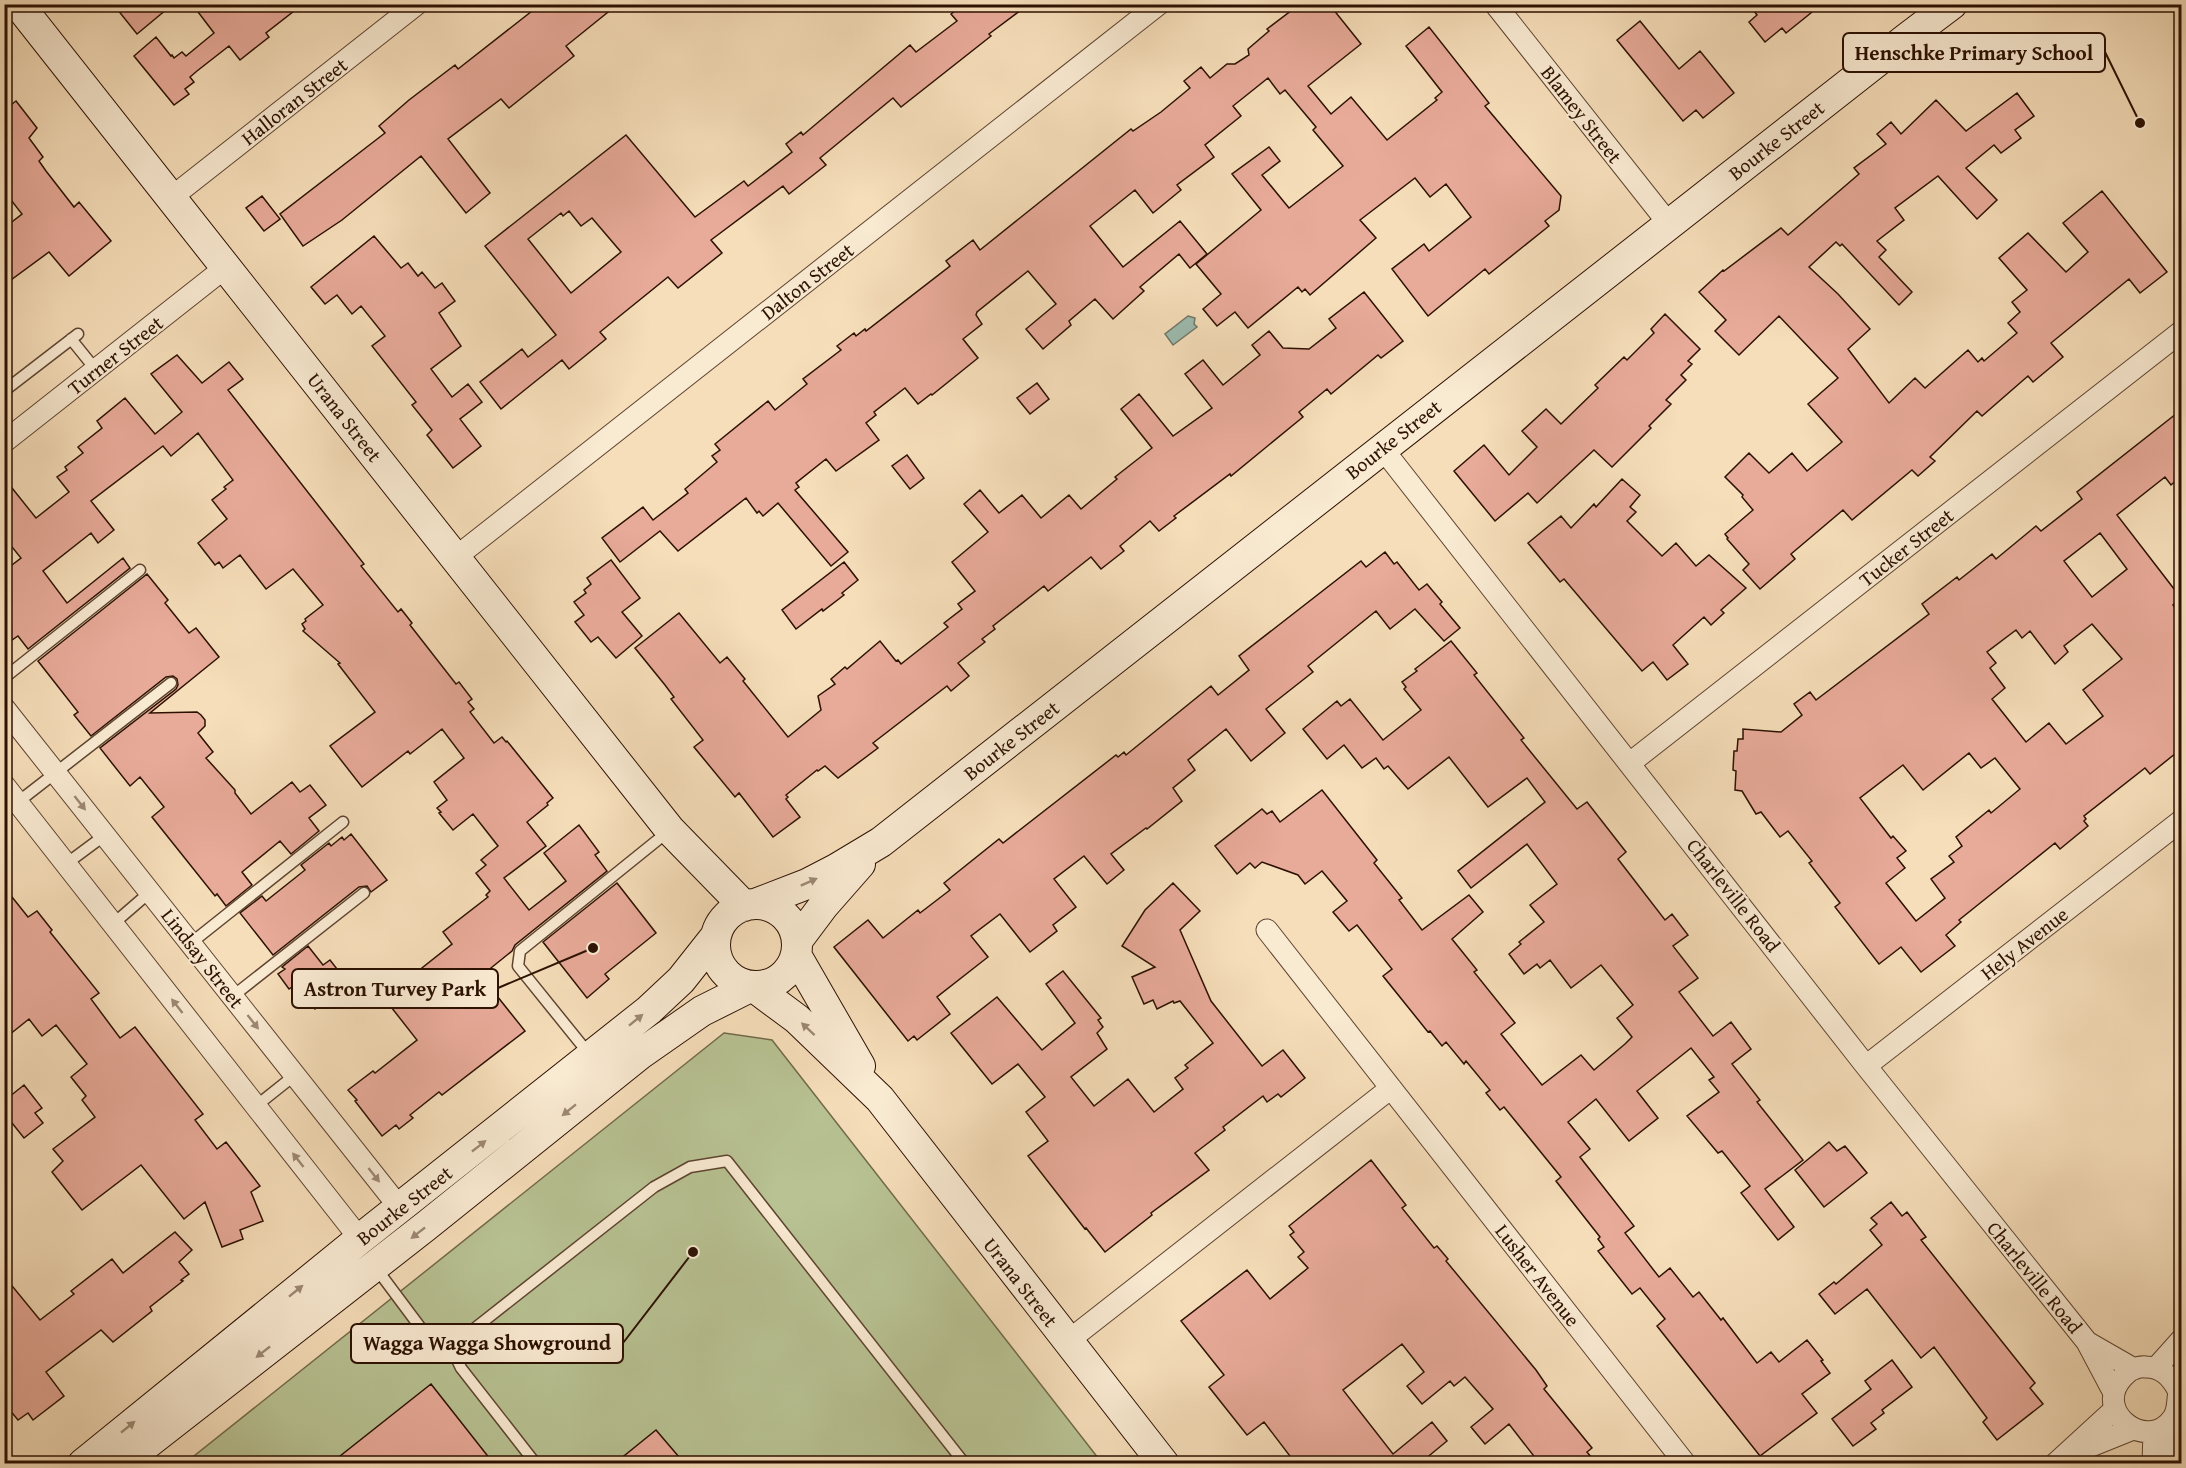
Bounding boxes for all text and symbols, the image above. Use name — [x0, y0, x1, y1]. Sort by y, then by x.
callout: Henschke Primary School — [1843, 33, 2105, 72]
text: Henschke Primary School — [1855, 37, 2094, 68]
street label: Halloran Street — [235, 50, 353, 152]
street label: Blamey Street — [1535, 59, 1629, 169]
street label: Bourke Street — [1722, 93, 1830, 187]
street label: Dalton Street — [754, 235, 860, 327]
street label: Turner Street — [61, 308, 169, 402]
street label: Urana Street — [301, 366, 389, 468]
street label: Bourke Street — [1339, 392, 1447, 486]
street label: Tucker Street — [1853, 501, 1959, 593]
street label: Bourke Street — [957, 693, 1065, 787]
one-way arrow — [73, 795, 86, 811]
street label: Charleville Road — [1680, 832, 1788, 958]
one-way arrow — [801, 877, 819, 887]
street label: Hely Avenue — [1974, 900, 2074, 986]
street label: Lindsay Street — [155, 902, 251, 1014]
callout: Astron Turvey Park — [292, 969, 498, 1008]
text: Astron Turvey Park — [304, 973, 487, 1004]
one-way arrow — [171, 998, 184, 1014]
one-way arrow — [628, 1013, 644, 1026]
one-way arrow — [247, 1014, 260, 1030]
one-way arrow — [800, 1022, 815, 1036]
one-way arrow — [562, 1103, 577, 1116]
one-way arrow — [471, 1139, 487, 1152]
one-way arrow — [292, 1152, 304, 1167]
street label: Bourke Street — [350, 1158, 458, 1252]
one-way arrow — [368, 1167, 381, 1183]
street label: Charleville Road — [1981, 1215, 2090, 1340]
street label: Lusher Avenue — [1489, 1218, 1587, 1332]
one-way arrow — [410, 1226, 425, 1238]
street label: Urana Street — [977, 1231, 1065, 1333]
one-way arrow — [288, 1284, 304, 1297]
callout: Wagga Wagga Showground — [351, 1324, 623, 1363]
text: Wagga Wagga Showground — [363, 1327, 611, 1358]
one-way arrow — [256, 1345, 271, 1357]
one-way arrow — [120, 1420, 136, 1433]

